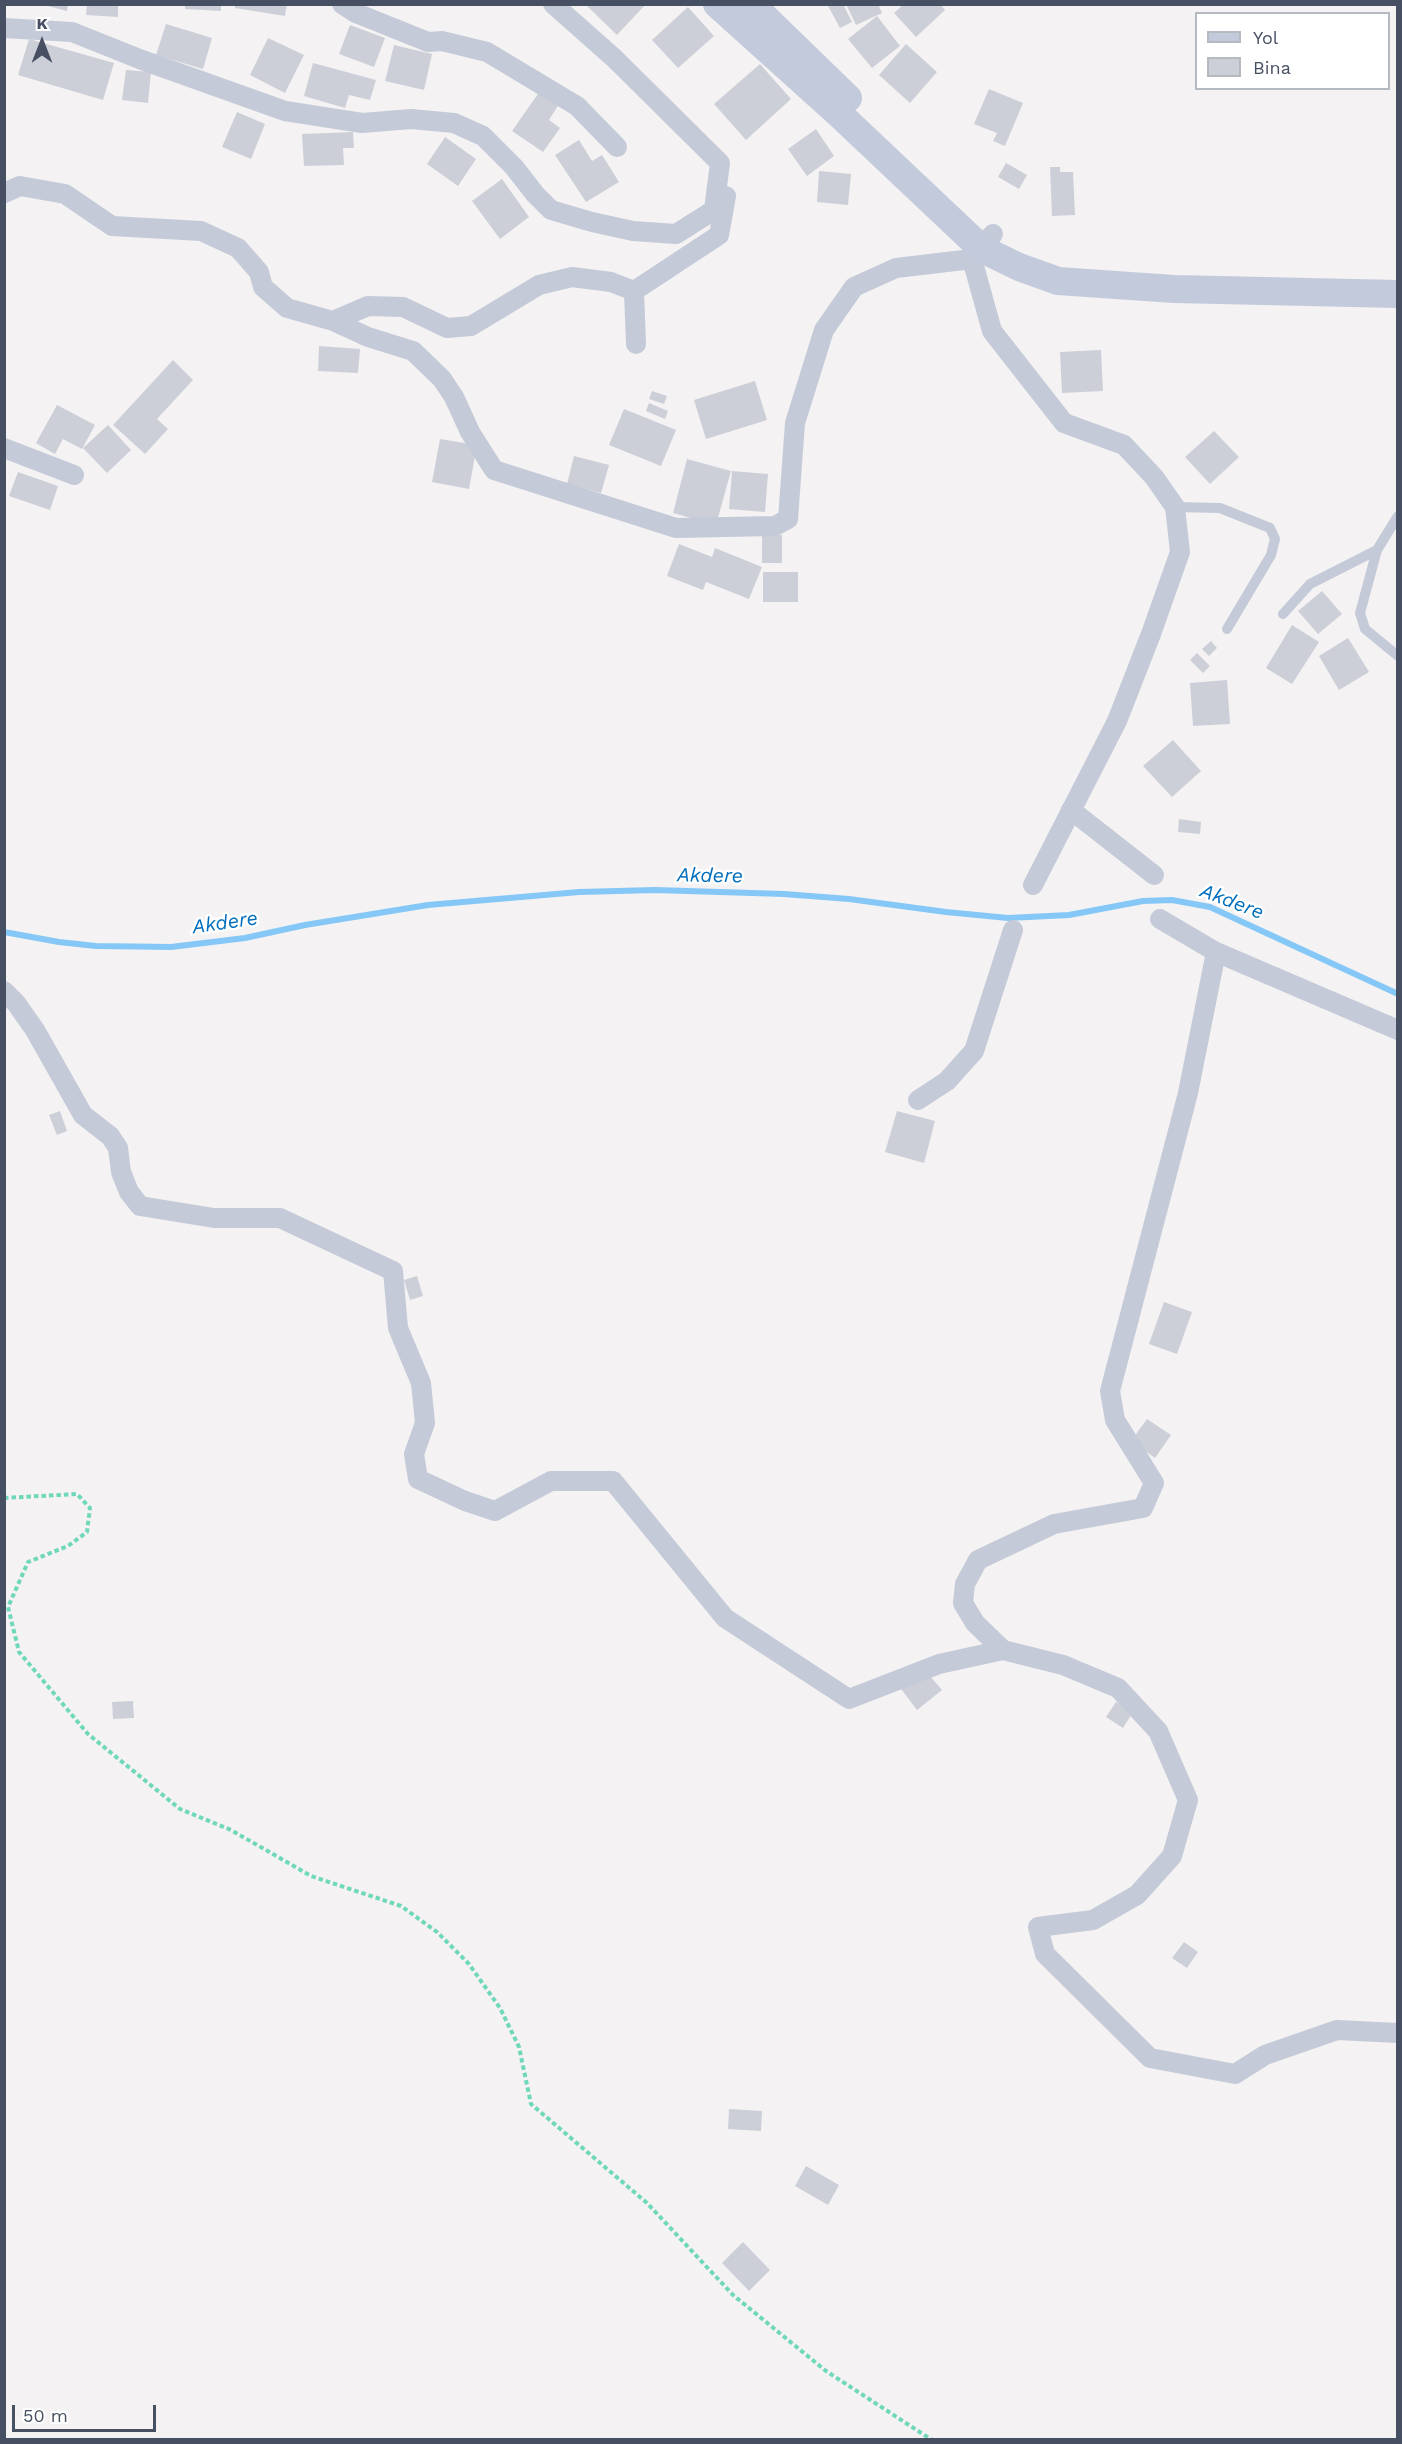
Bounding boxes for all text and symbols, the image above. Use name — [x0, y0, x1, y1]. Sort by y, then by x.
north arrow — [12, 12, 72, 72]
legend — [1195, 12, 1390, 90]
text: K — [36, 14, 48, 33]
text: Yol — [1253, 27, 1278, 48]
text: Bina — [1253, 57, 1291, 78]
water label: Akdere — [677, 863, 743, 889]
water label: Akdere — [1197, 879, 1267, 925]
water label: Akdere — [191, 907, 259, 939]
scale bar — [15, 2393, 159, 2431]
text: 50 m — [23, 2405, 68, 2426]

